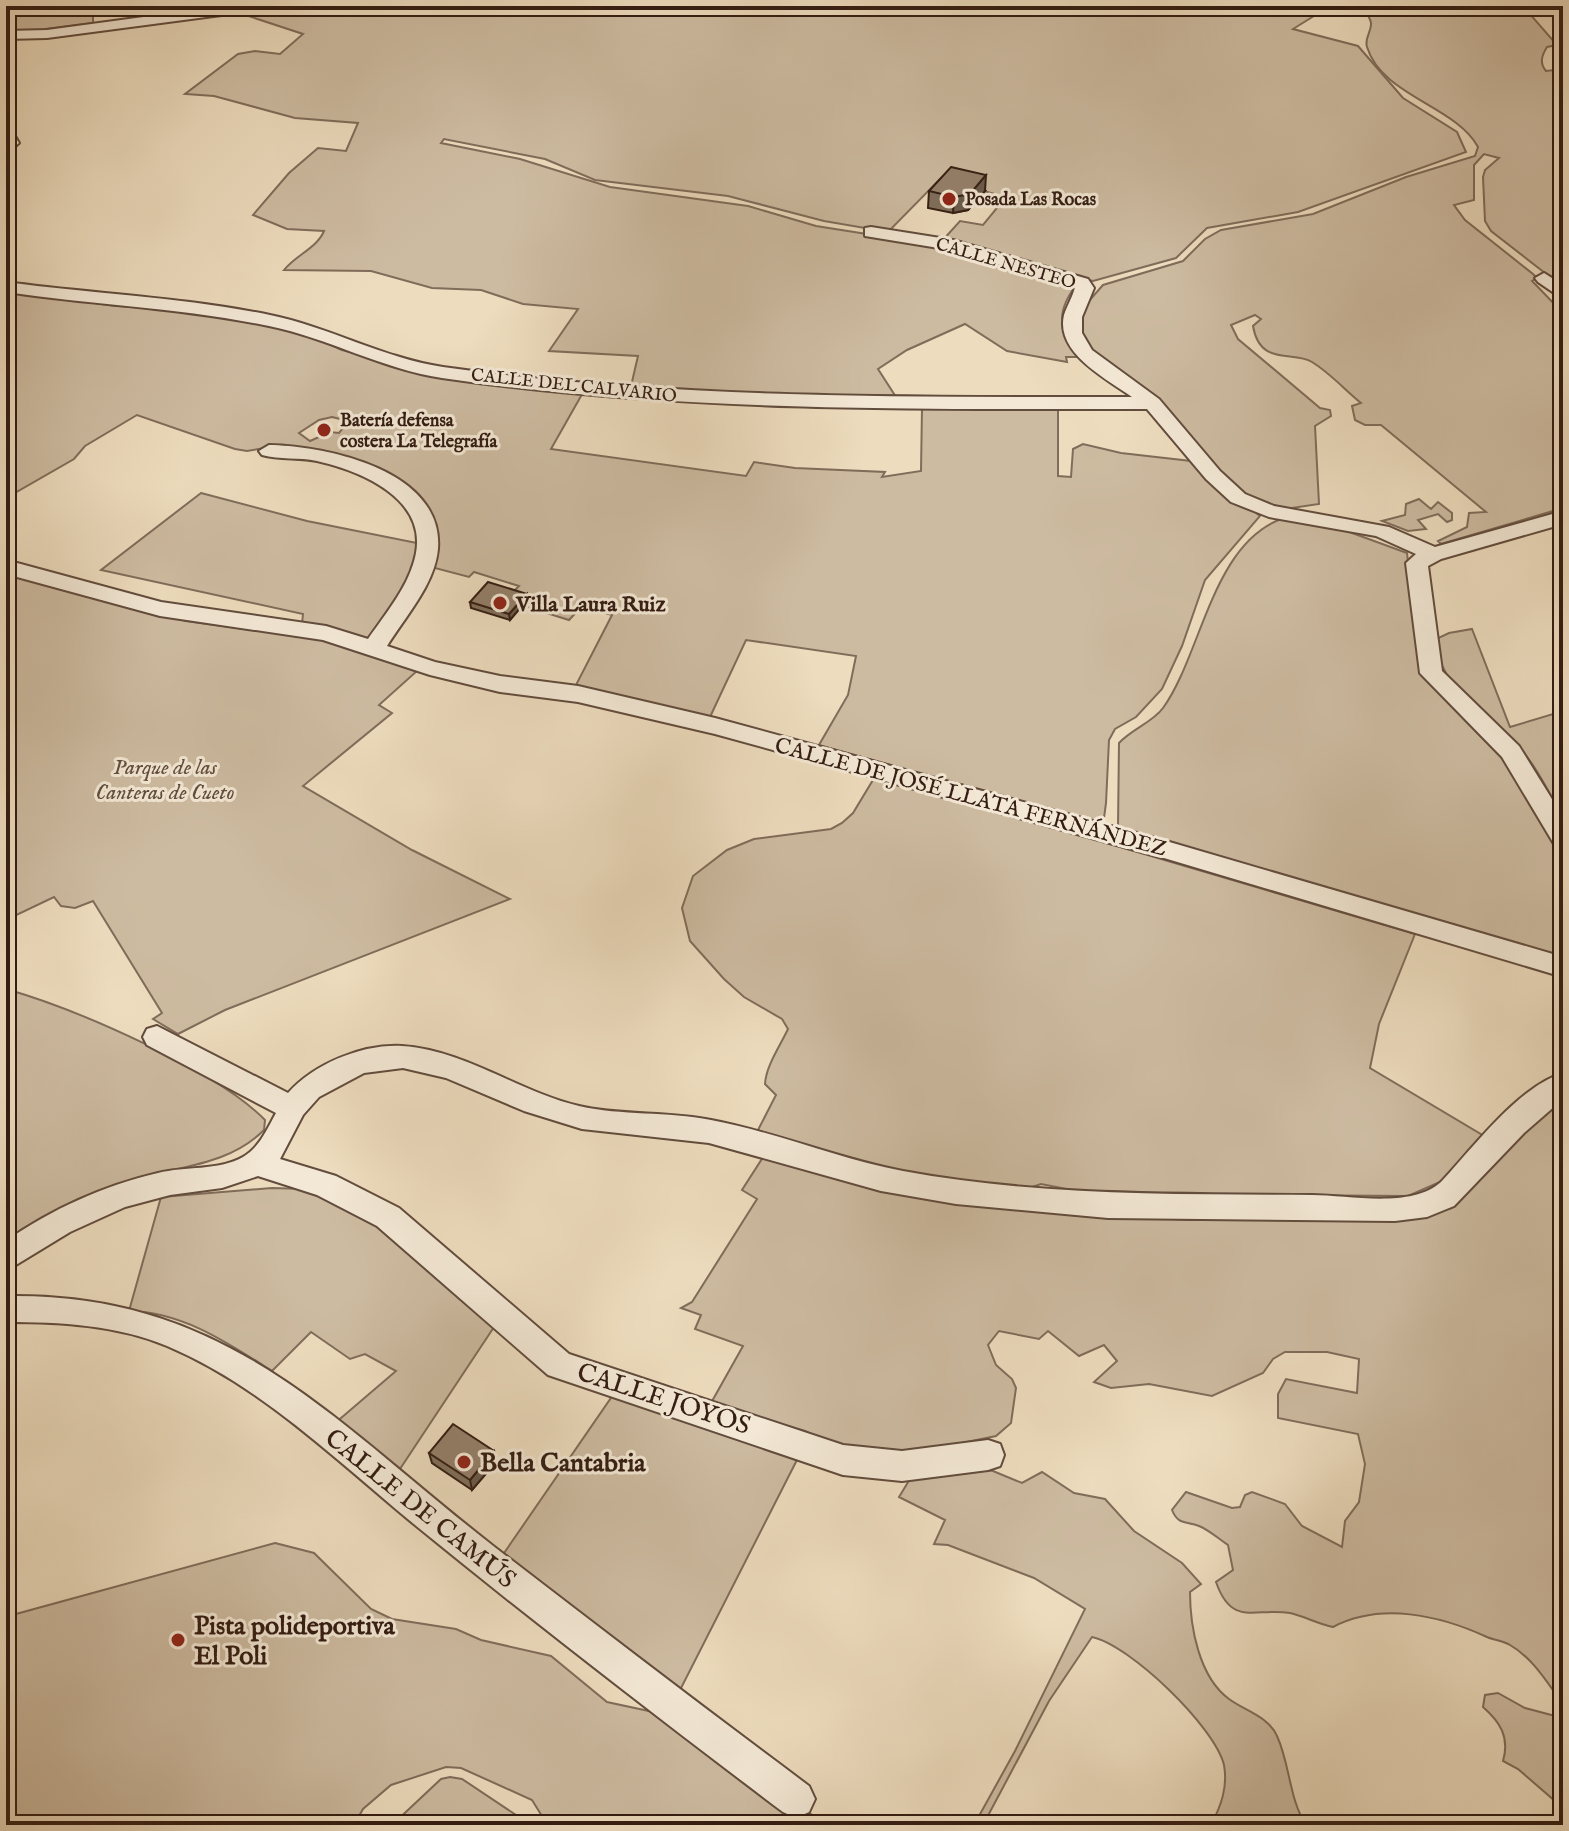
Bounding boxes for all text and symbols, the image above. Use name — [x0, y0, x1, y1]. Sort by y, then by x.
place label: Posada Las Rocas — [965, 189, 1097, 212]
marker: Posada Las Rocas — [940, 190, 958, 208]
street label: CALLE NESTEO — [933, 233, 1078, 295]
street label: CALLE DEL CALVARIO — [470, 364, 678, 409]
place label: Batería defensa costera La Telegrafía — [340, 410, 498, 454]
marker: Batería defensa costera La Telegrafía — [315, 421, 333, 439]
place label: Villa Laura Ruiz — [515, 591, 666, 619]
marker: Villa Laura Ruiz — [491, 594, 509, 612]
street label: CALLE DE JOSÉ LLATA FERNÁNDEZ — [771, 732, 1169, 864]
park label: Parque de las Canteras de Cueto — [95, 754, 235, 807]
street label: CALLE JOYOS — [573, 1356, 754, 1443]
street label: CALLE DE CAMÚS — [318, 1422, 522, 1596]
place label: Bella Cantabria — [480, 1447, 646, 1480]
marker: Bella Cantabria — [455, 1453, 473, 1471]
place label: Pista polideportiva El Poli — [194, 1610, 395, 1673]
marker: Pista polideportiva El Poli — [169, 1631, 187, 1649]

